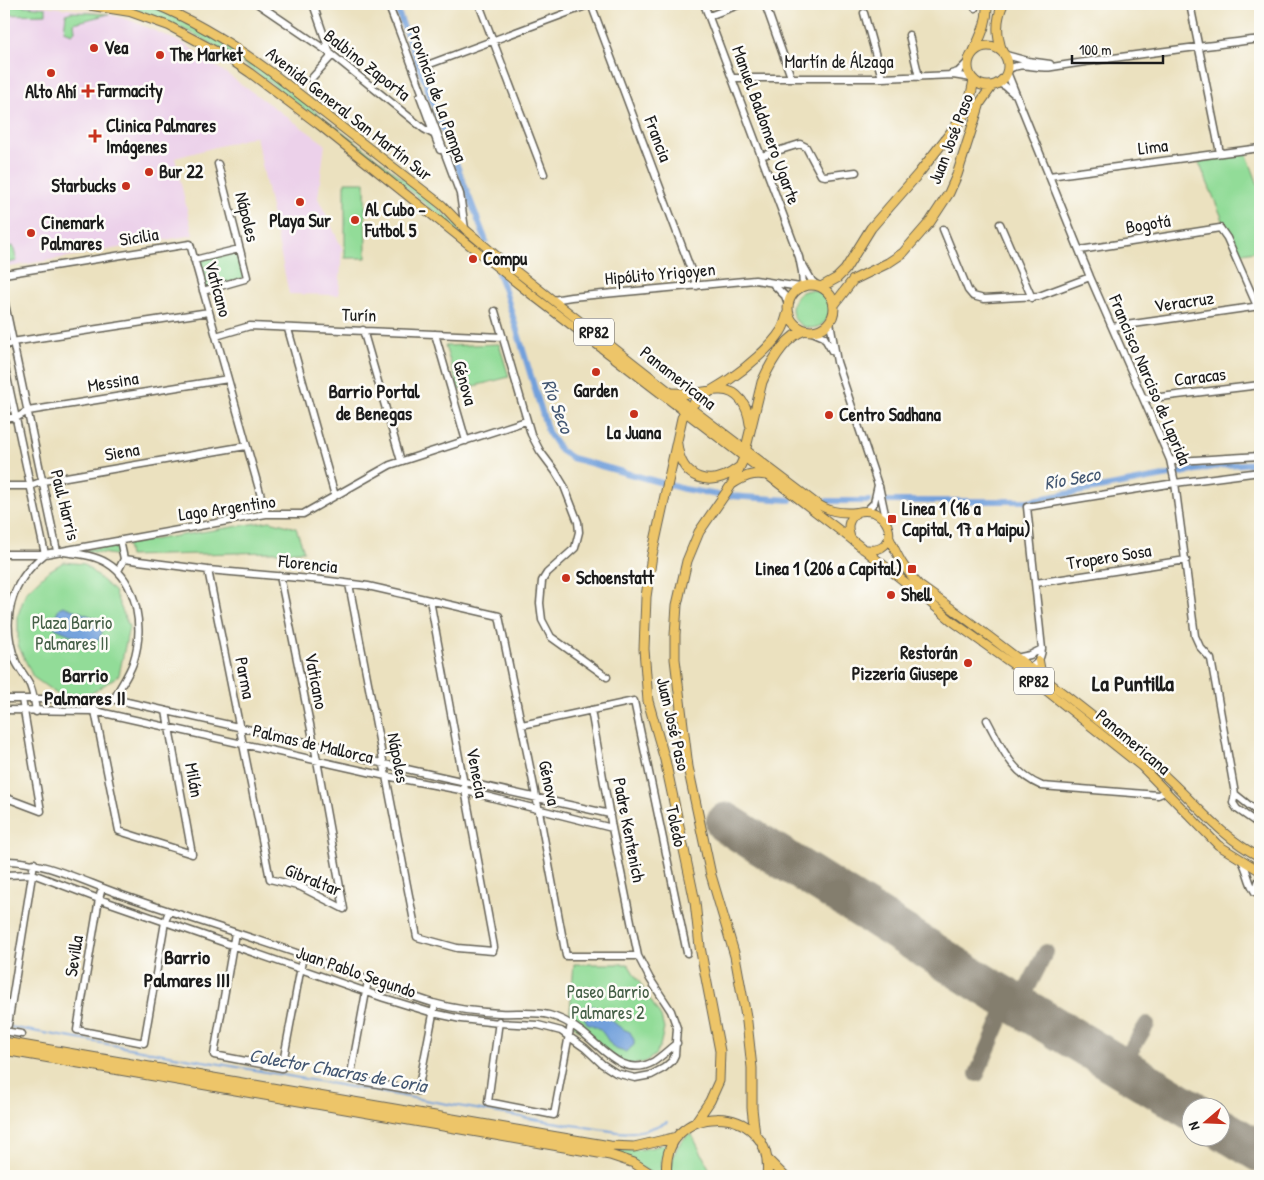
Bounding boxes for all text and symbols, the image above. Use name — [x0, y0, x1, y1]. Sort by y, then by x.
street label: Provincia de La Pampa — [401, 22, 474, 165]
street label: Balbino Zaporta — [319, 23, 416, 106]
scale bar — [1072, 32, 1163, 64]
place label: Vea — [104, 35, 129, 60]
text: 100 m — [1079, 39, 1112, 60]
street label: Avenida General San Martín Sur — [261, 41, 438, 187]
marker: Vea — [88, 42, 100, 54]
place label: The Market — [169, 42, 244, 67]
street label: Manuel Baldomero Ugarte — [726, 42, 807, 208]
marker: The Market — [154, 49, 166, 61]
street label: Martín de Álzaga — [785, 49, 893, 74]
marker: Alto Ahí — [45, 67, 57, 79]
place label: Farmacity — [97, 78, 163, 104]
place label: Alto Ahí — [25, 79, 77, 104]
marker: Farmacity — [82, 85, 94, 97]
street label: Juan José Paso — [922, 90, 979, 188]
street label: Francia — [638, 111, 679, 165]
place label: Clinica Palmares Imágenes — [106, 113, 216, 160]
marker: Clinica Palmares Imágenes — [88, 129, 102, 143]
street label: Lima — [1137, 132, 1169, 161]
place label: Bur 22 — [159, 159, 204, 184]
marker: Bur 22 — [143, 166, 155, 178]
place label: Starbucks — [52, 173, 116, 198]
marker: Starbucks — [120, 180, 132, 192]
street label: Nápoles — [229, 189, 266, 244]
marker: Playa Sur — [294, 196, 306, 208]
place label: Al Cubo - Futbol 5 — [364, 197, 426, 243]
place label: Playa Sur — [269, 208, 331, 234]
street label: Bogotá — [1124, 208, 1172, 239]
place label: Cinemark Palmares — [41, 210, 104, 256]
marker: Al Cubo - Futbol 5 — [349, 214, 361, 226]
street label: Sicilia — [118, 221, 160, 252]
marker: Cinemark Palmares — [25, 227, 37, 239]
place label: Compu — [483, 246, 528, 272]
marker: Compu — [467, 253, 479, 265]
street label: Hipólito Yrigoyen — [604, 256, 716, 291]
street label: Vaticano — [199, 258, 238, 320]
street label: Veracruz — [1152, 285, 1216, 318]
street label: Francisco Narciso de Laprida — [1103, 290, 1198, 469]
street label: Turín — [341, 301, 377, 328]
road number: RP82 — [574, 318, 614, 346]
street label: Panamericana — [635, 340, 722, 415]
street label: Génova — [447, 358, 484, 408]
street label: Caracas — [1173, 361, 1227, 392]
street label: Messina — [86, 365, 140, 398]
marker: Garden — [590, 366, 602, 378]
water label: Río Seco — [536, 375, 581, 438]
district label: Barrio Portal de Benegas — [328, 378, 421, 427]
place label: Garden — [574, 378, 618, 403]
place label: Centro Sadhana — [839, 402, 942, 427]
marker: La Juana — [628, 408, 640, 420]
marker: Centro Sadhana — [823, 409, 835, 421]
place label: La Juana — [607, 420, 662, 445]
street label: Siena — [103, 436, 141, 467]
water label: Río Seco — [1042, 460, 1103, 496]
street label: Paul Harris — [45, 467, 86, 543]
street label: Lago Argentino — [177, 488, 277, 527]
place label: Linea 1 (16 a Capital, 17 a Maipu) — [902, 496, 1031, 543]
marker: Linea 1 (16 a Capital, 17 a Maipu) — [886, 513, 898, 525]
street label: Tropero Sosa — [1065, 537, 1153, 576]
street label: Florencia — [276, 548, 339, 579]
place label: Linea 1 (206 a Capital) — [756, 556, 902, 582]
marker: Linea 1 (206 a Capital) — [906, 563, 918, 575]
place label: Schoenstatt — [576, 565, 655, 590]
marker: Schoenstatt — [560, 572, 572, 584]
place label: Shell — [901, 582, 933, 607]
marker: Shell — [885, 589, 897, 601]
park label: Plaza Barrio Palmares II — [32, 610, 112, 656]
place label: Restorán Pizzería Giusepe — [852, 640, 959, 687]
street label: Vaticano — [299, 651, 334, 711]
street label: Parma — [229, 655, 262, 701]
marker: Restorán Pizzería Giusepe — [962, 657, 974, 669]
district label: Barrio Palmares II — [44, 661, 126, 711]
road number: RP82 — [1014, 668, 1054, 694]
district label: La Puntilla — [1092, 668, 1174, 698]
street label: Juan José Paso — [651, 675, 696, 773]
street label: Panamericana — [1091, 703, 1176, 780]
street label: Palmas de Mallorca — [250, 718, 376, 770]
street label: Nápoles — [381, 731, 416, 785]
street label: Venecia — [460, 746, 495, 800]
street label: Génova — [533, 758, 566, 808]
street label: Milán — [179, 761, 210, 799]
street label: Padre Kentenich — [607, 776, 652, 885]
street label: Toledo — [660, 803, 693, 849]
street label: Gibraltar — [281, 857, 345, 902]
street label: Sevilla — [58, 933, 89, 978]
street label: Juan Pablo Segundo — [293, 939, 420, 1004]
district label: Barrio Palmares III — [144, 943, 230, 993]
park label: Paseo Barrio Palmares 2 — [567, 979, 649, 1025]
water label: Colector Chacras de Coria — [247, 1042, 431, 1099]
north arrow — [1182, 1098, 1232, 1148]
text: N — [1183, 1119, 1203, 1133]

